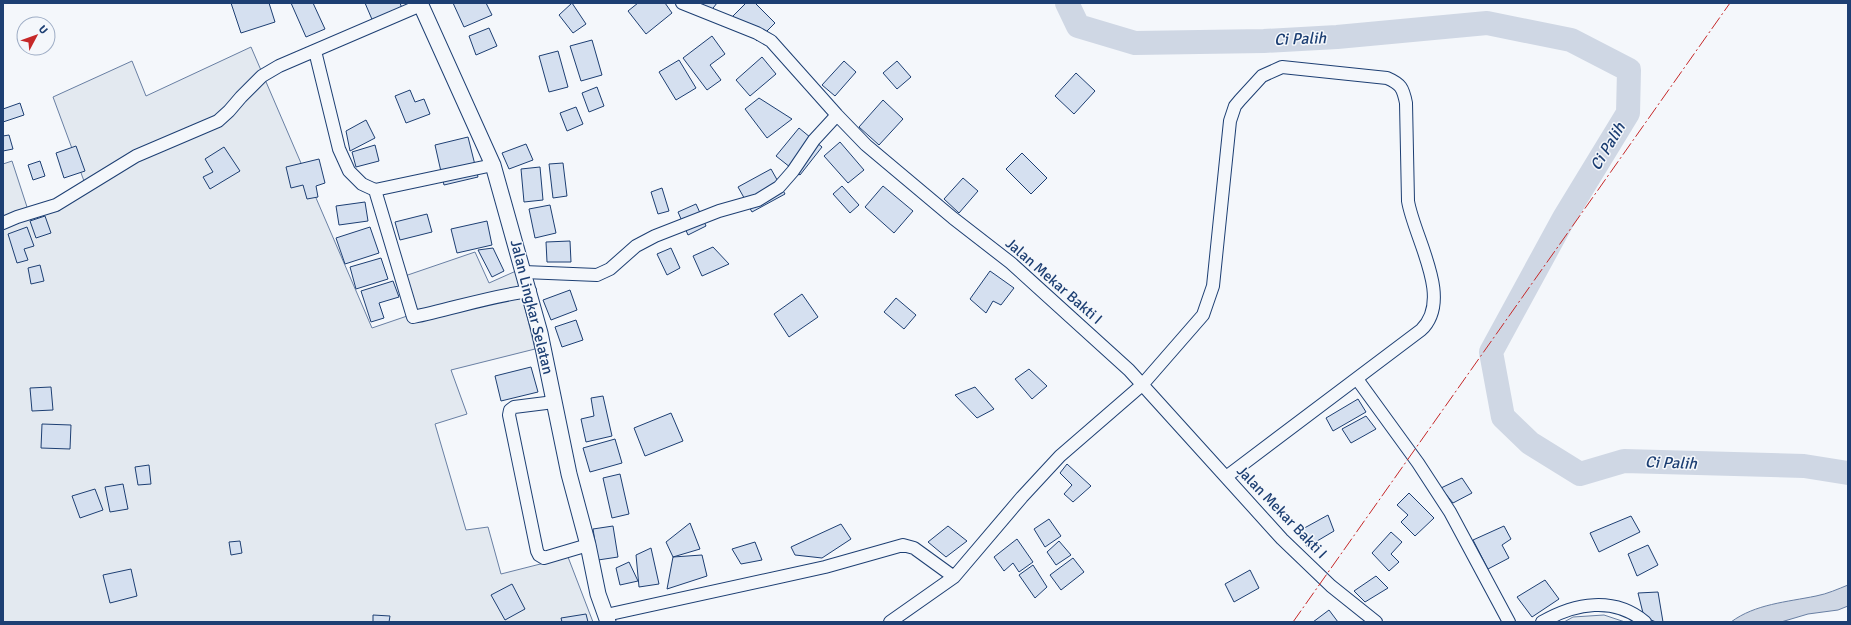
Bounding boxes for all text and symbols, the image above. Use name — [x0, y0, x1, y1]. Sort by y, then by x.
north arrow — [16, 16, 56, 56]
text: U — [36, 23, 51, 37]
water label: Ci Palih — [1274, 28, 1328, 50]
water label: Ci Palih — [1586, 118, 1630, 174]
street label: Jalan Mekar Bakti I — [1002, 234, 1106, 328]
street label: Jalan Lingkar Selatan — [507, 238, 557, 376]
water label: Ci Palih — [1645, 452, 1699, 474]
street label: Jalan Mekar Bakti I — [1233, 462, 1331, 562]

